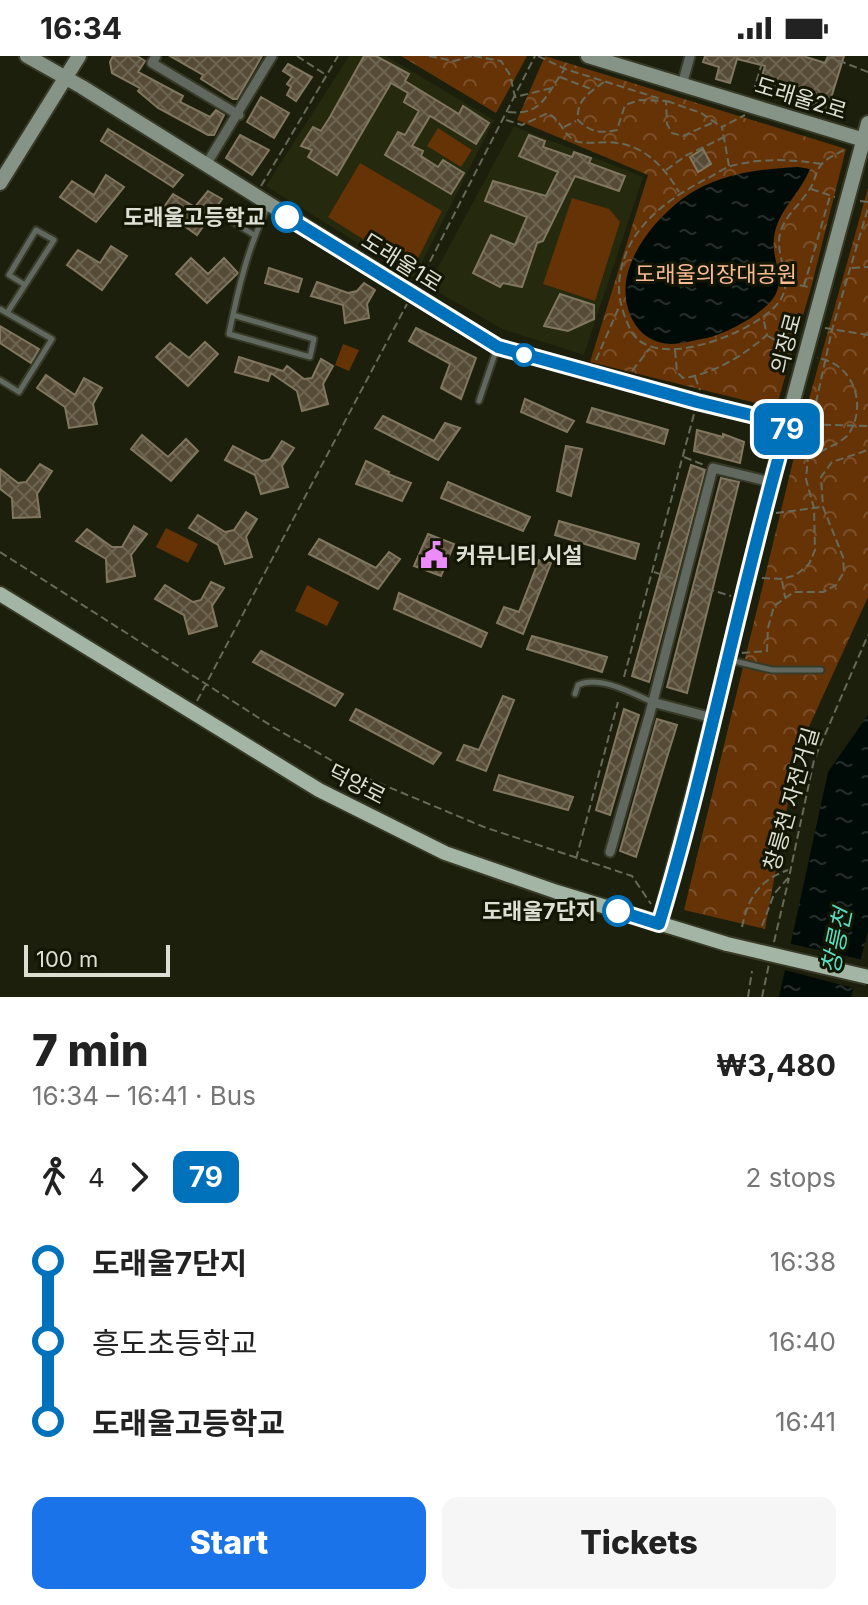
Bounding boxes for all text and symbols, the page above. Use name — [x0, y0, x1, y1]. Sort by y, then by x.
text: 16:34 — [40, 10, 122, 46]
street label: 도래울2로 — [752, 72, 850, 124]
marker: 도래울고등학교 — [272, 202, 302, 232]
place label: 도래울고등학교 — [123, 204, 265, 230]
street label: 도래울1로 — [357, 227, 447, 297]
park label: 도래울의장대공원 — [635, 261, 797, 287]
street label: 의장로 — [766, 310, 806, 376]
unlabelled marker — [513, 344, 535, 366]
line badge: 79 — [751, 403, 823, 455]
text: 79 — [770, 412, 804, 446]
public building icon: 커뮤니티 시설 — [419, 540, 449, 570]
place label: 커뮤니티 시설 — [456, 542, 583, 568]
street label: 창릉천 자전거길 — [758, 724, 824, 874]
street label: 덕양로 — [324, 759, 390, 809]
marker: 도래울7단지 — [603, 896, 633, 926]
place label: 도래울7단지 — [482, 898, 596, 924]
water label: 창릉천 — [815, 903, 858, 976]
scale bar — [24, 941, 170, 977]
text: 100 m — [36, 946, 98, 972]
text: 7 min — [32, 1023, 149, 1077]
text: ₩3,480 — [716, 1047, 836, 1083]
text: 16:34 – 16:41 · Bus — [32, 1080, 256, 1111]
icon: walk — [32, 1155, 76, 1199]
icon: forward — [117, 1155, 161, 1199]
text: 79 — [189, 1160, 223, 1194]
text: 4 — [88, 1162, 105, 1193]
text: 2 stops — [746, 1162, 836, 1193]
text: 도래울7단지 — [92, 1245, 247, 1281]
text: 16:38 — [770, 1246, 836, 1277]
text: 흥도초등학교 — [92, 1325, 258, 1361]
text: 16:40 — [769, 1326, 836, 1357]
text: 도래울고등학교 — [92, 1405, 285, 1441]
text: 16:41 — [775, 1406, 836, 1437]
button: Start — [32, 1497, 426, 1589]
button: Tickets — [442, 1497, 836, 1589]

